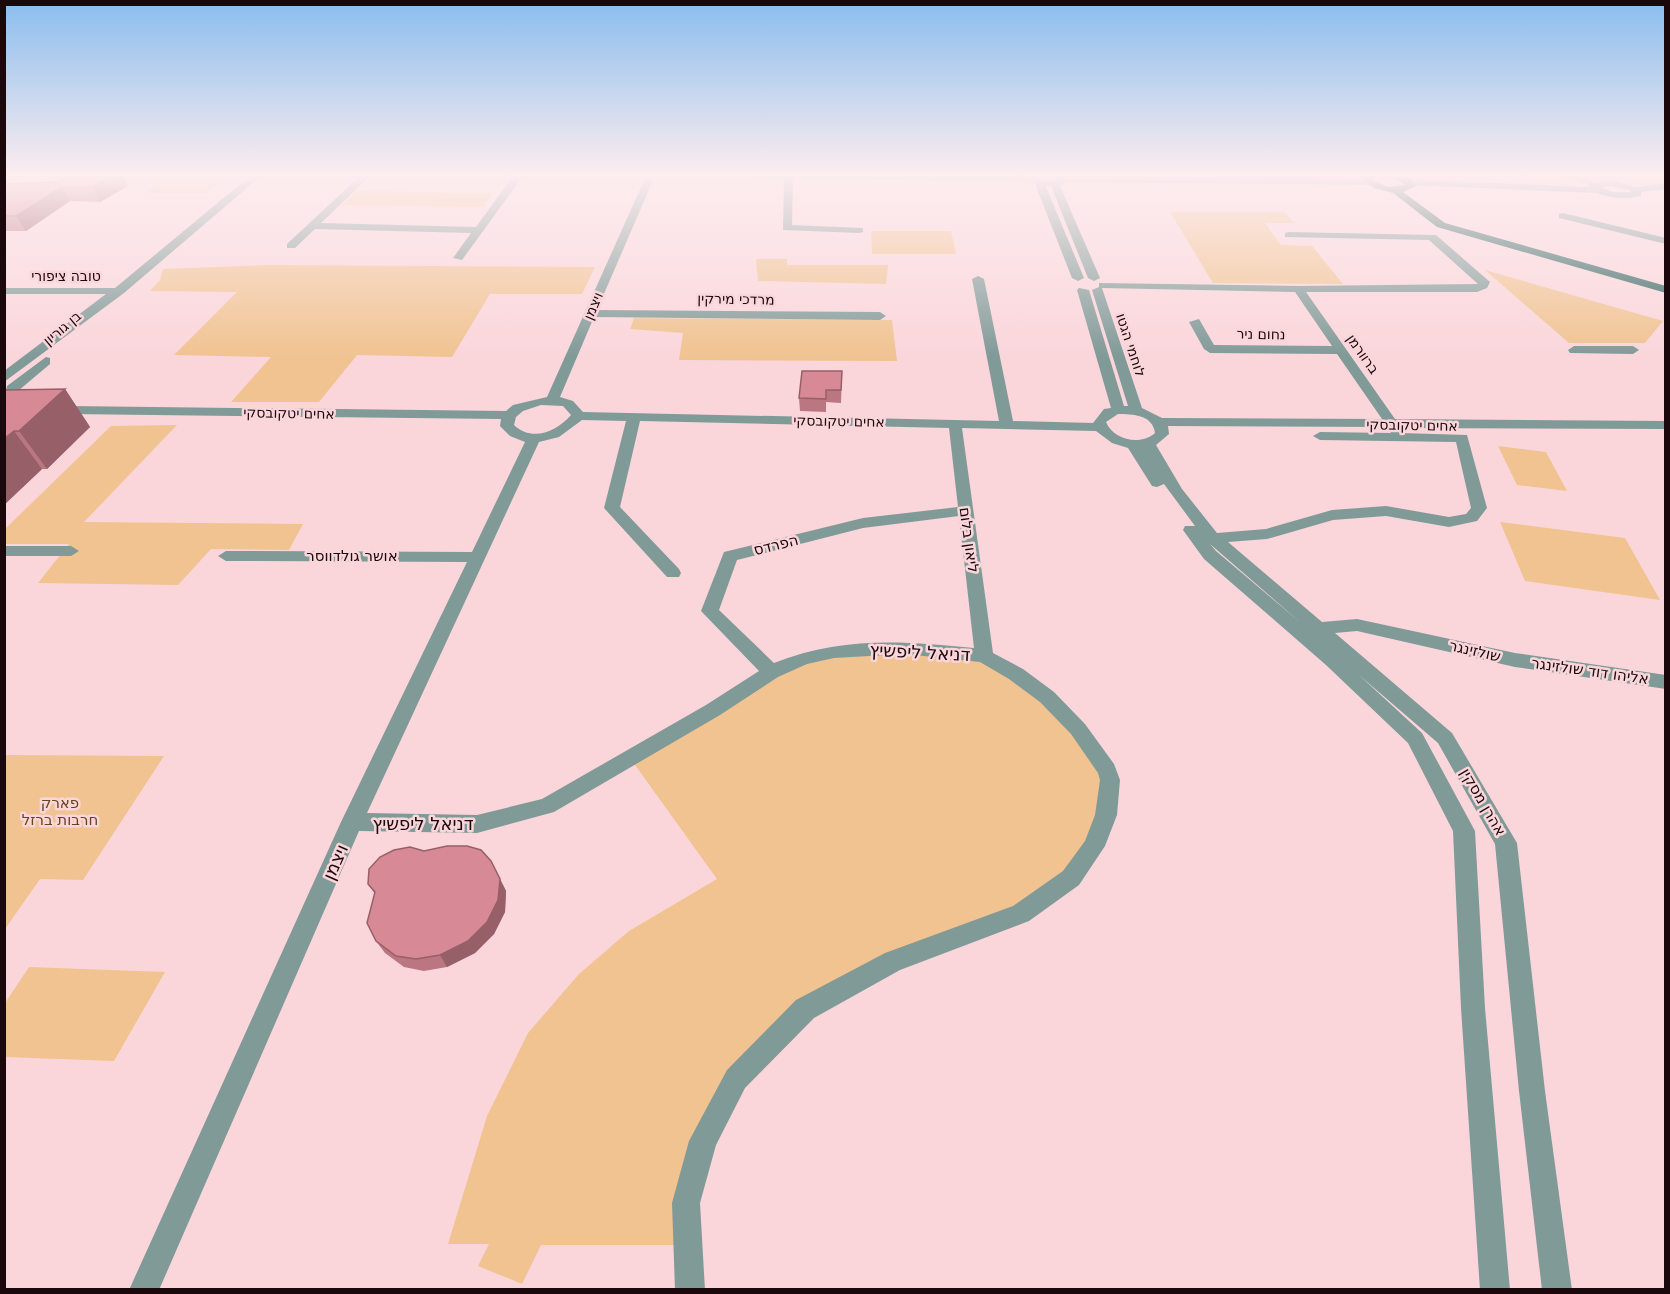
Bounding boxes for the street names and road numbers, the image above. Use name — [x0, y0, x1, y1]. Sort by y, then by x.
street label: טובה ציפורי — [31, 268, 101, 284]
street label: ויצמן — [580, 290, 606, 322]
street label: מרדכי מירקין — [697, 290, 775, 308]
street label: בן גוריון — [40, 308, 84, 348]
street label: לוחמי הגטו — [1113, 311, 1149, 379]
street label: נחום ניר — [1236, 326, 1286, 342]
street label: ברוורמן — [1344, 331, 1382, 377]
street label: אחים יטקובסקי — [243, 404, 335, 422]
street label: אחים יטקובסקי — [793, 412, 885, 430]
street label: אחים יטקובסקי — [1366, 416, 1458, 434]
street label: ליאון בלום — [955, 506, 983, 574]
street label: הפרדס — [752, 531, 800, 559]
street label: אושר גולדווסר — [306, 547, 398, 565]
street label: שולזינגר — [1447, 636, 1503, 666]
street label: דניאל ליפשיץ — [869, 639, 971, 665]
street label: אליהו דוד שולזינגר — [1530, 654, 1650, 688]
street label: אהרן מסקין — [1456, 765, 1510, 839]
street label: דניאל ליפשיץ — [372, 813, 474, 834]
street label: ויצמן — [318, 841, 352, 883]

